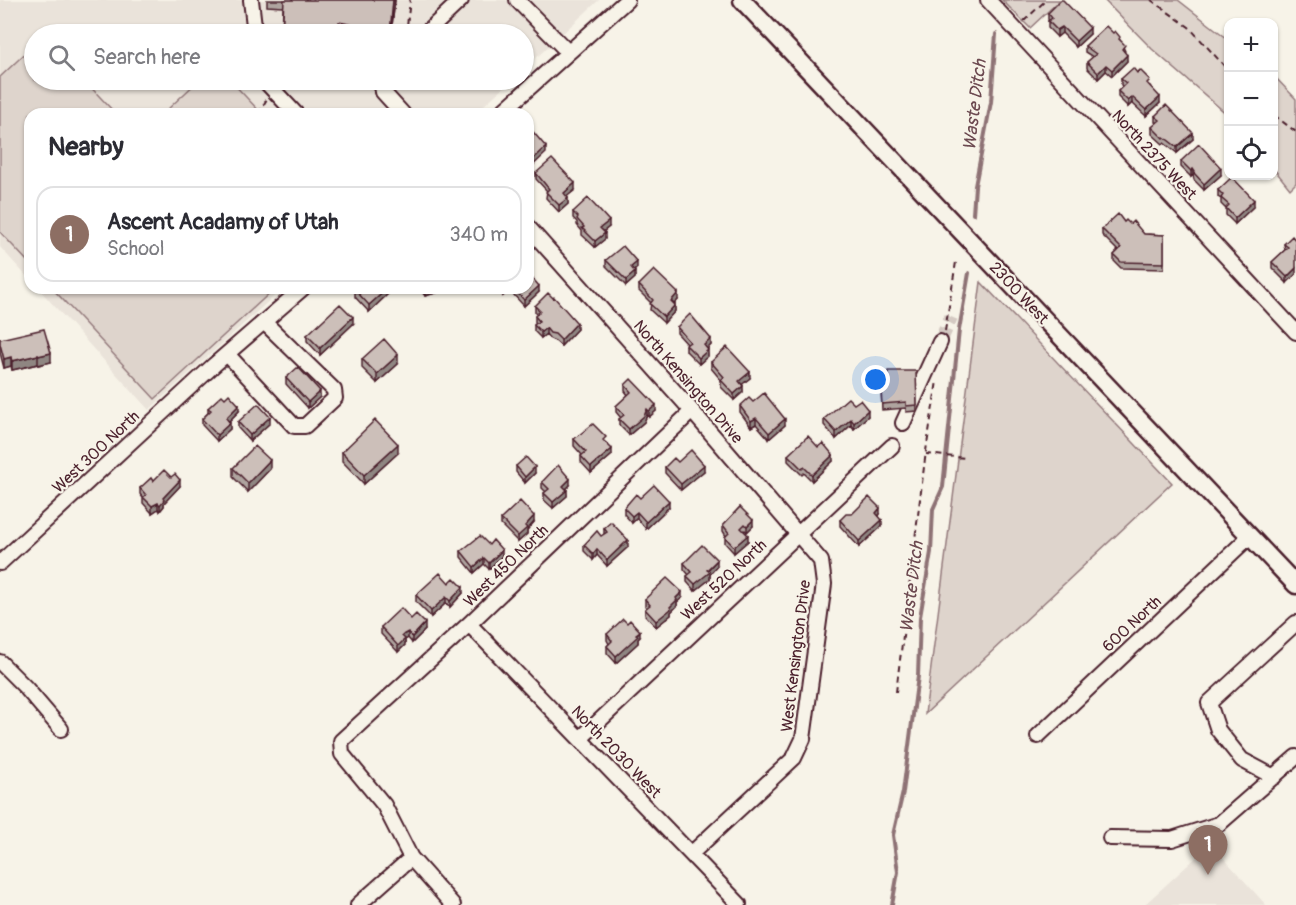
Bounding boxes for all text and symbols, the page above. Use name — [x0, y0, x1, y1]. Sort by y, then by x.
map controls — [1224, 18, 1278, 180]
button: + — [1224, 18, 1278, 72]
search box — [24, 24, 534, 90]
icon: search — [45, 41, 78, 74]
text: Search here — [93, 43, 200, 71]
water label: Waste Ditch — [958, 57, 992, 152]
button: − — [1224, 72, 1278, 126]
street label: North 2375 West — [1107, 106, 1201, 205]
button: locate — [1224, 126, 1278, 180]
text: Nearby — [48, 131, 124, 163]
text: Ascent Acadamy of Utah — [107, 208, 338, 236]
text: 1 — [66, 222, 73, 247]
text: 340 m — [449, 222, 508, 247]
text: School — [107, 236, 164, 261]
street label: 2300 West — [985, 258, 1053, 329]
street label: North Kensington Drive — [629, 316, 747, 448]
your location — [861, 365, 890, 394]
street label: West 300 North — [48, 407, 144, 497]
street label: West 450 North — [459, 521, 553, 611]
street label: West 520 North — [677, 535, 771, 625]
water label: Waste Ditch — [895, 539, 929, 634]
street label: West Kensington Drive — [777, 579, 815, 733]
street label: 600 North — [1098, 592, 1166, 656]
street label: North 2030 West — [567, 702, 666, 803]
pin: 1 — [1188, 826, 1228, 875]

